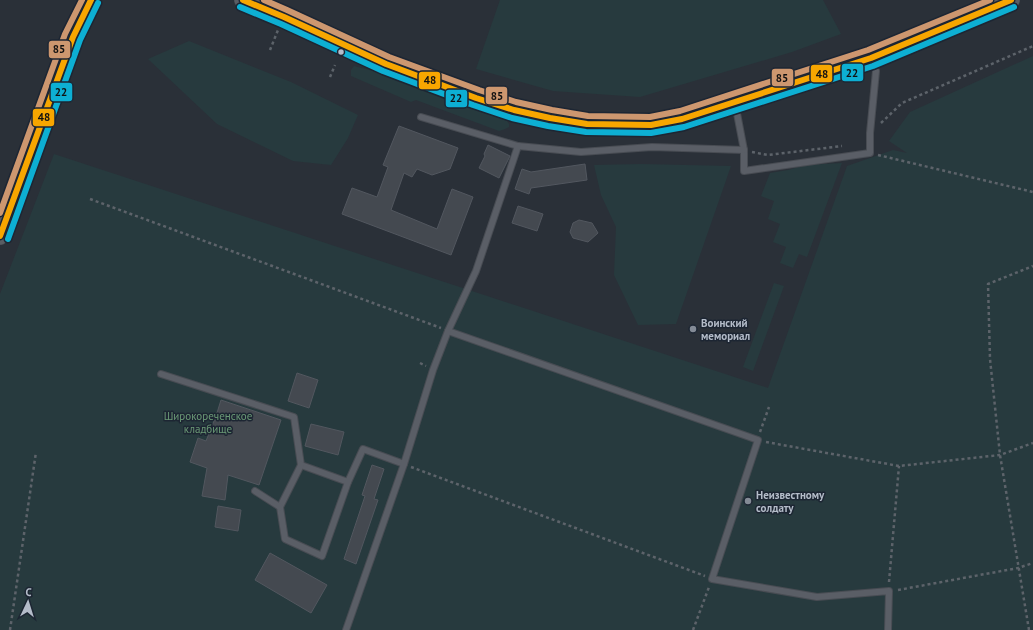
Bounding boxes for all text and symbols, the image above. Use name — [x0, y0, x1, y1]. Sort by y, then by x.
line badge: 85 — [48, 40, 71, 59]
text: 85 — [53, 42, 65, 56]
unlabelled marker — [336, 47, 346, 57]
line badge: 22 — [841, 63, 864, 82]
line badge: 48 — [810, 64, 833, 83]
text: 22 — [846, 66, 858, 80]
text: 48 — [816, 67, 828, 81]
line badge: 85 — [771, 68, 794, 87]
line badge: 48 — [418, 71, 441, 90]
text: 85 — [776, 71, 788, 85]
text: 48 — [424, 73, 436, 87]
line badge: 22 — [50, 82, 73, 102]
text: 22 — [55, 85, 67, 99]
line badge: 85 — [485, 86, 508, 105]
line badge: 22 — [445, 89, 468, 108]
text: 85 — [491, 89, 503, 103]
text: 22 — [450, 91, 462, 105]
line badge: 48 — [32, 108, 55, 127]
text: 48 — [38, 110, 50, 124]
place label: Воинский мемориал — [701, 316, 751, 343]
marker: Воинский мемориал — [688, 324, 698, 334]
park label: Широкореченское кладбище — [164, 409, 253, 436]
place label: Неизвестному солдату — [756, 488, 825, 515]
marker: Неизвестному солдату — [743, 496, 753, 506]
north arrow — [8, 582, 48, 622]
text: С — [25, 585, 32, 599]

